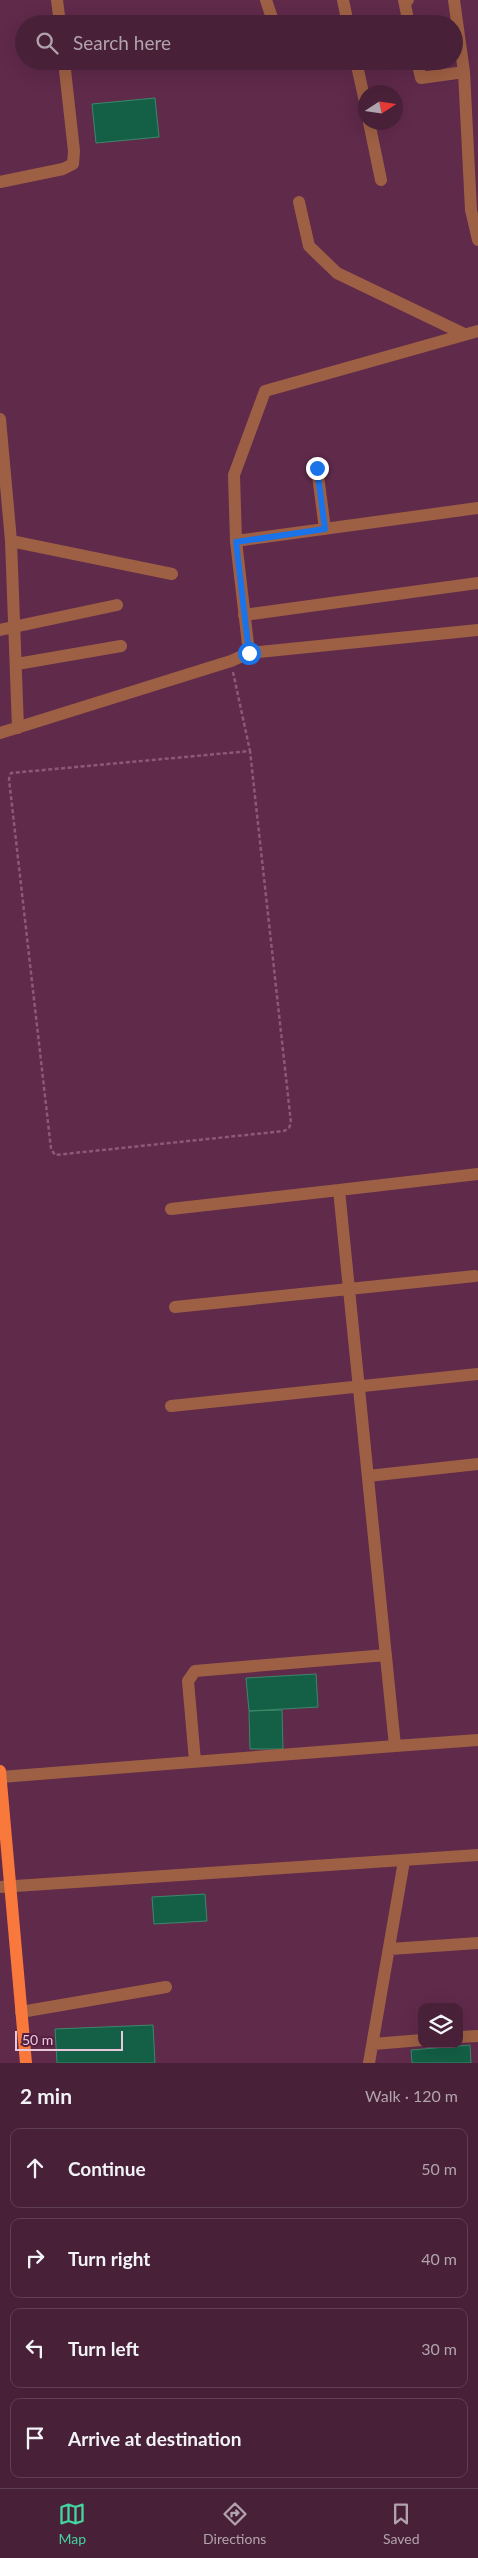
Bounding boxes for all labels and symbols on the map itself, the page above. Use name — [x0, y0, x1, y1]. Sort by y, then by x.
north arrow — [358, 85, 403, 130]
route end — [306, 457, 329, 480]
route start — [238, 642, 261, 665]
scale bar — [15, 2028, 122, 2051]

